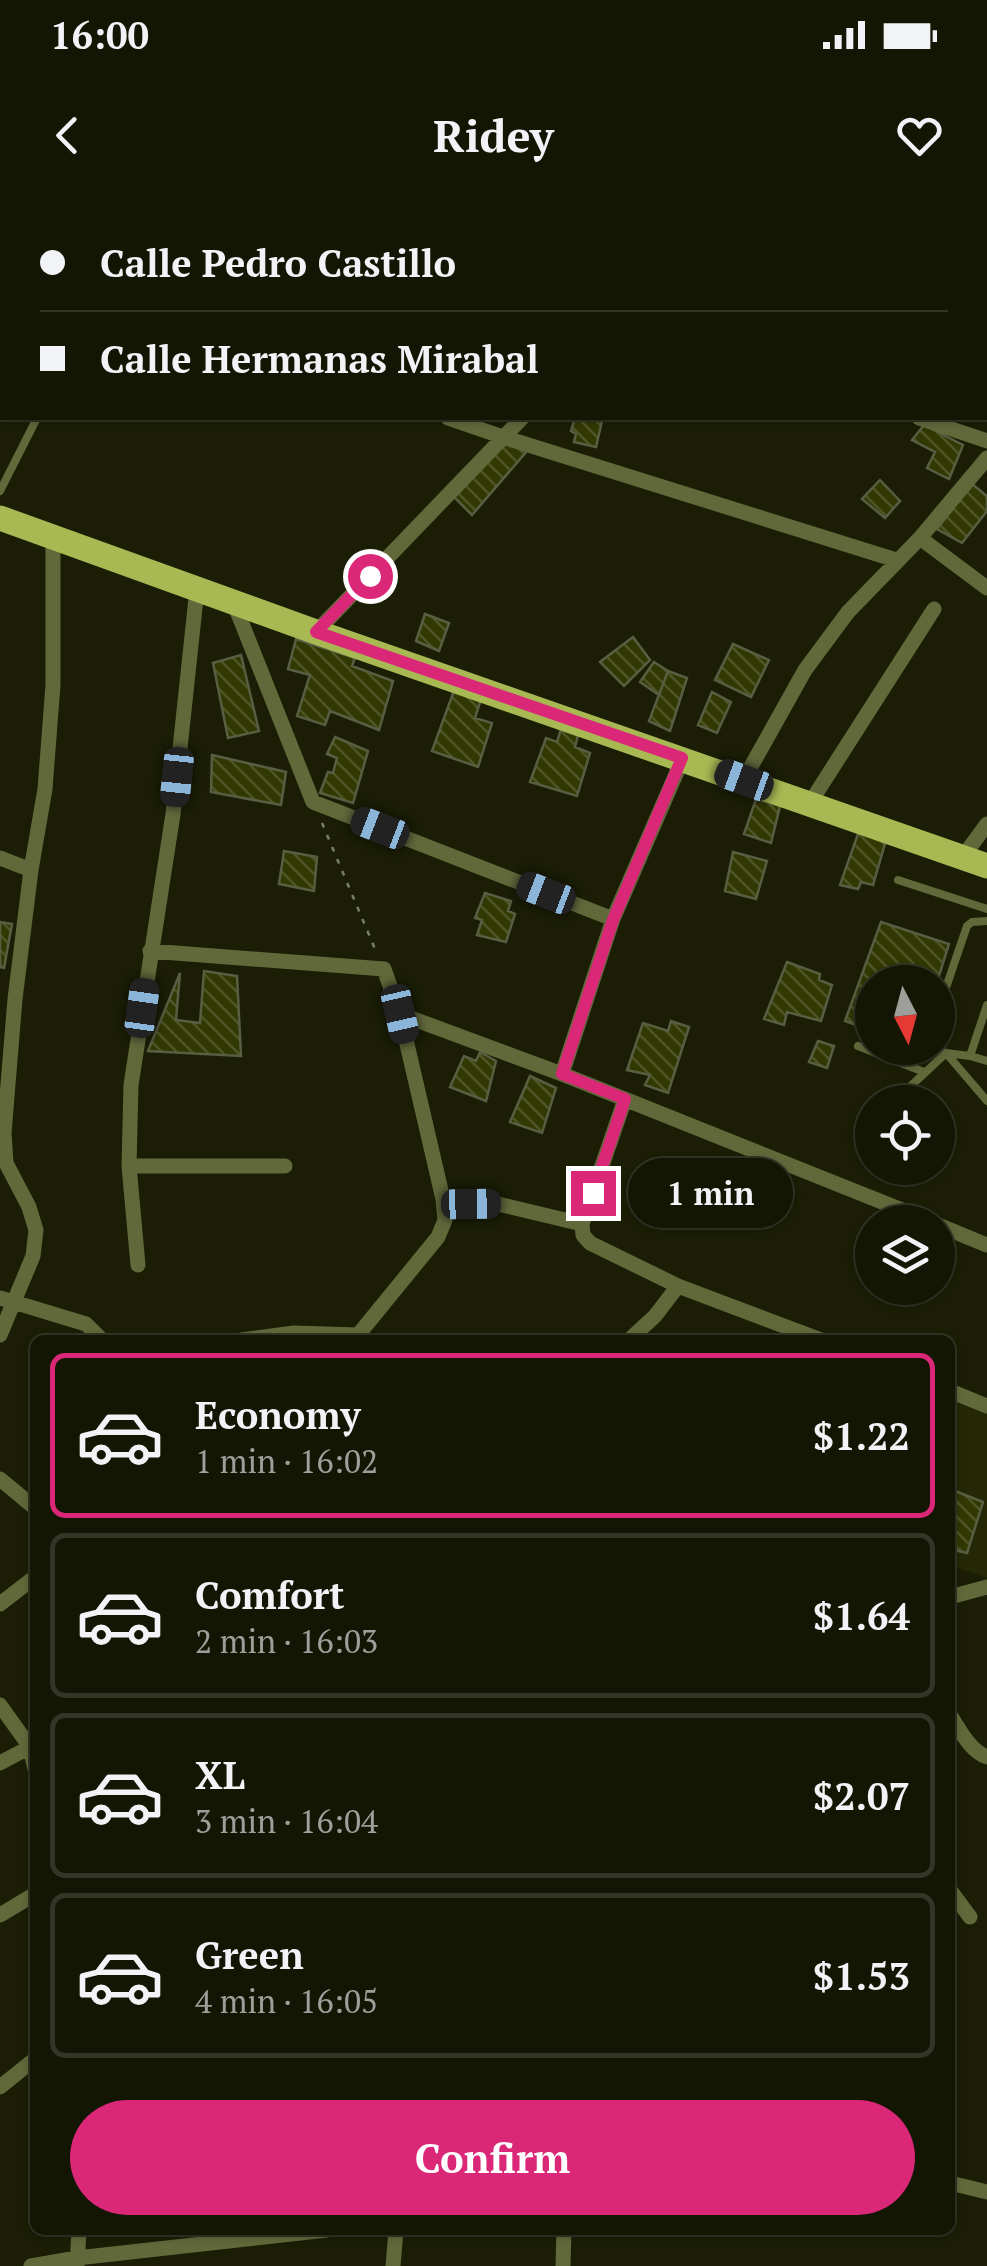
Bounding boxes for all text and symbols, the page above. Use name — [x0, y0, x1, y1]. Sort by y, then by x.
text: 16:00 — [50, 10, 149, 60]
text: Ridey — [433, 105, 554, 165]
icon: back — [40, 108, 95, 163]
icon: heart — [892, 108, 947, 163]
text: Calle Pedro Castillo — [100, 238, 456, 288]
text: Calle Hermanas Mirabal — [100, 334, 539, 384]
route start — [348, 554, 393, 599]
car — [159, 746, 195, 808]
car — [711, 756, 777, 804]
car — [347, 803, 413, 853]
car — [513, 868, 579, 918]
north arrow — [855, 965, 955, 1065]
map controls — [855, 965, 955, 1305]
car — [123, 976, 161, 1040]
car — [379, 981, 421, 1047]
button: locate — [855, 1085, 955, 1185]
callout: 1 min — [628, 1158, 793, 1228]
route end — [571, 1171, 616, 1216]
text: 1 min — [667, 1172, 754, 1214]
car — [441, 1188, 501, 1220]
button: layers — [855, 1205, 955, 1305]
text: Economy — [195, 1390, 361, 1440]
icon: car — [75, 1391, 165, 1481]
text: $1.22 — [813, 1411, 910, 1461]
text: 1 min · 16:02 — [195, 1440, 378, 1482]
text: Comfort — [195, 1570, 344, 1620]
icon: car — [75, 1571, 165, 1661]
text: $1.64 — [813, 1591, 910, 1641]
text: 2 min · 16:03 — [195, 1620, 378, 1662]
text: XL — [195, 1750, 245, 1800]
icon: car — [75, 1751, 165, 1841]
text: $2.07 — [813, 1771, 910, 1821]
text: 3 min · 16:04 — [195, 1800, 378, 1842]
text: Green — [195, 1930, 304, 1980]
icon: car — [75, 1931, 165, 2021]
text: $1.53 — [813, 1951, 910, 2001]
text: 4 min · 16:05 — [195, 1980, 378, 2022]
button: Confirm — [70, 2100, 915, 2215]

